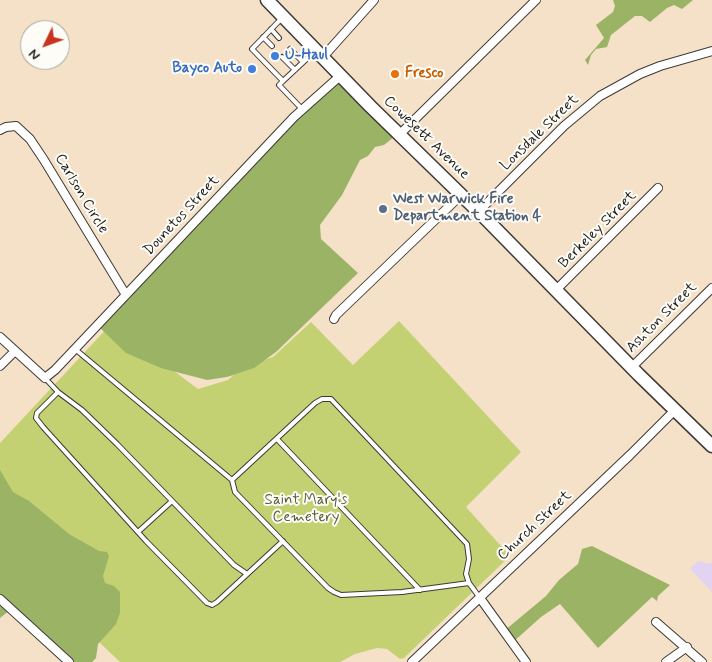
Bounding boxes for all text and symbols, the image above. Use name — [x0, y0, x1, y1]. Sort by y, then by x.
north arrow — [20, 20, 70, 70]
text: N — [25, 45, 44, 64]
place label: U-Haul — [285, 47, 328, 65]
marker: U-Haul — [269, 50, 281, 62]
place label: Bayco Auto — [172, 60, 242, 78]
marker: Bayco Auto — [246, 63, 258, 75]
place label: Fresco — [405, 65, 443, 83]
marker: Fresco — [389, 68, 401, 80]
street label: Lonsdale Street — [497, 91, 583, 175]
street label: Cowesett Avenue — [379, 92, 473, 184]
street label: Carlson Circle — [50, 151, 112, 237]
street label: Dounetos Street — [140, 172, 224, 260]
street label: Berkeley Street — [555, 187, 641, 273]
place label: West Warwick Fire Department Station 4 — [393, 191, 541, 226]
marker: West Warwick Fire Department Station 4 — [377, 203, 389, 215]
street label: Ashton Street — [623, 279, 701, 357]
street label: Church Street — [494, 487, 576, 565]
park label: Saint Mary's Cemetery — [265, 492, 347, 527]

